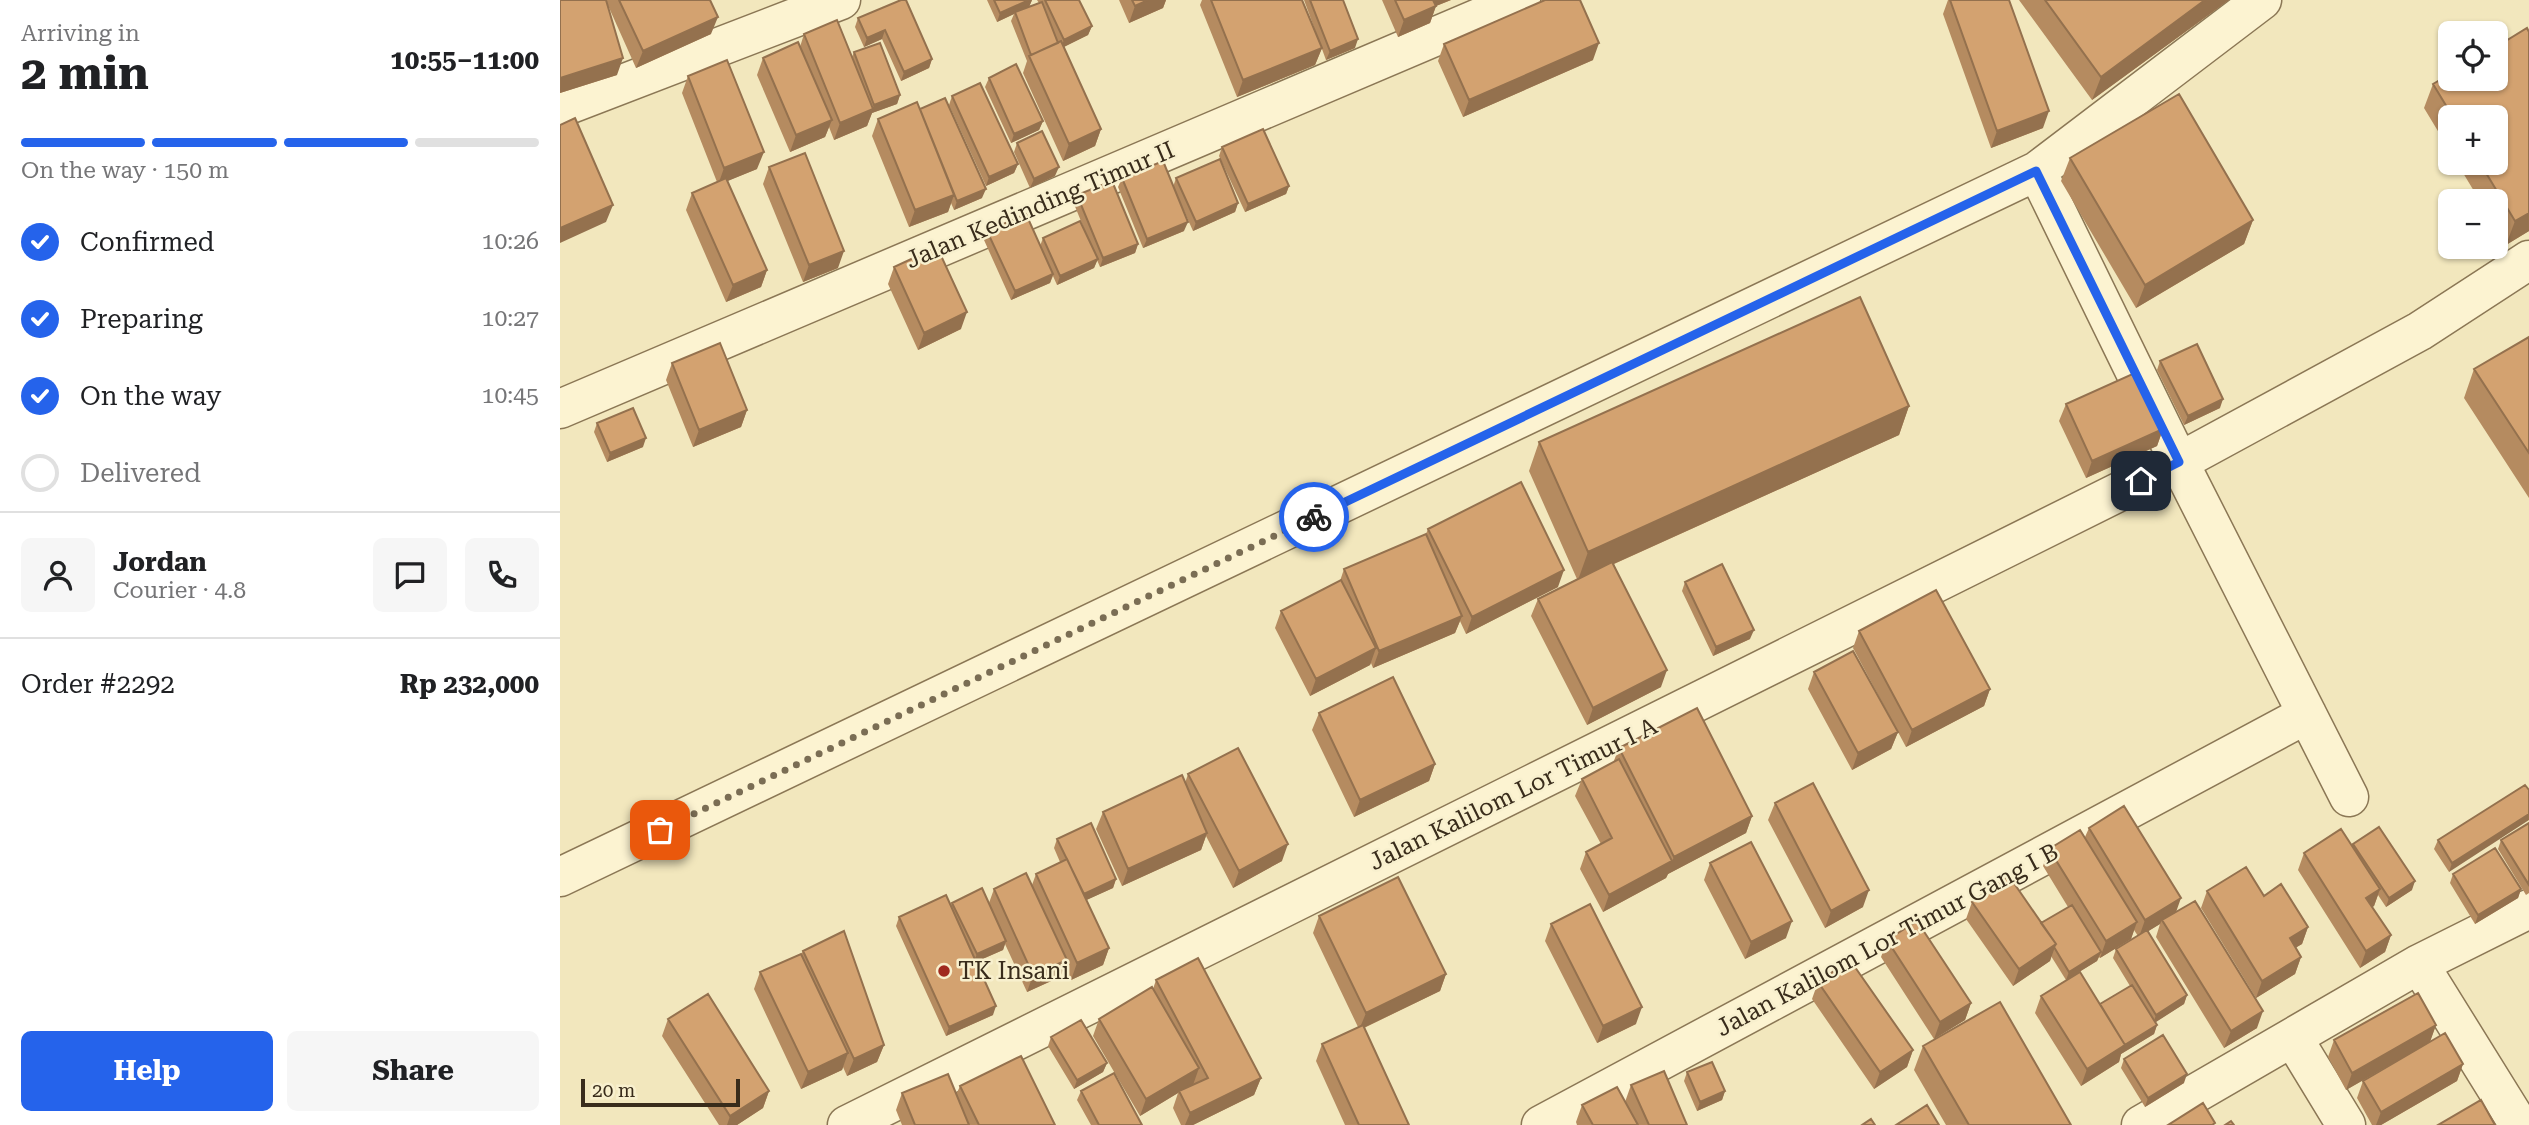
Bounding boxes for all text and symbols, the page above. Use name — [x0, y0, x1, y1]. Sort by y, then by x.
text: Arriving in — [21, 20, 140, 47]
map controls — [2438, 21, 2508, 259]
button: locate — [2438, 21, 2508, 91]
text: 10:55–11:00 — [390, 45, 539, 75]
text: 2 min — [21, 46, 149, 100]
button: + — [2438, 105, 2508, 175]
street label: Jalan Kedinding Timur II — [901, 136, 1179, 274]
text: On the way · 150 m — [21, 157, 229, 184]
button: − — [2438, 189, 2508, 259]
icon: check — [21, 223, 59, 261]
text: Confirmed — [80, 227, 215, 257]
text: 10:26 — [482, 228, 539, 255]
icon: check — [21, 300, 59, 338]
text: Preparing — [80, 304, 203, 334]
text: 10:27 — [482, 305, 539, 332]
icon: check — [21, 377, 59, 415]
text: On the way — [80, 381, 221, 411]
text: 10:45 — [482, 382, 539, 409]
pin — [2111, 451, 2171, 511]
text: Delivered — [80, 458, 201, 488]
icon: home — [2122, 462, 2160, 500]
courier — [1279, 482, 1349, 552]
icon: bike — [1295, 498, 1333, 536]
button: person — [21, 538, 95, 612]
button: chat — [373, 538, 447, 612]
button: phone — [465, 538, 539, 612]
text: Jordan — [113, 547, 207, 577]
text: Courier · 4.8 — [113, 577, 246, 604]
text: Order #2292 — [21, 669, 175, 699]
text: Rp 232,000 — [400, 669, 539, 699]
street label: Jalan Kalilom Lor Timur I A — [1364, 712, 1662, 876]
pin — [630, 800, 690, 860]
icon: bag — [641, 811, 679, 849]
street label: Jalan Kalilom Lor Timur Gang I B — [1711, 838, 2063, 1042]
place label: TK Insani — [958, 957, 1070, 985]
marker: TK Insani — [936, 963, 952, 979]
button: Help — [21, 1031, 273, 1111]
button: Share — [287, 1031, 539, 1111]
scale bar — [581, 1076, 740, 1108]
text: 20 m — [592, 1079, 635, 1102]

